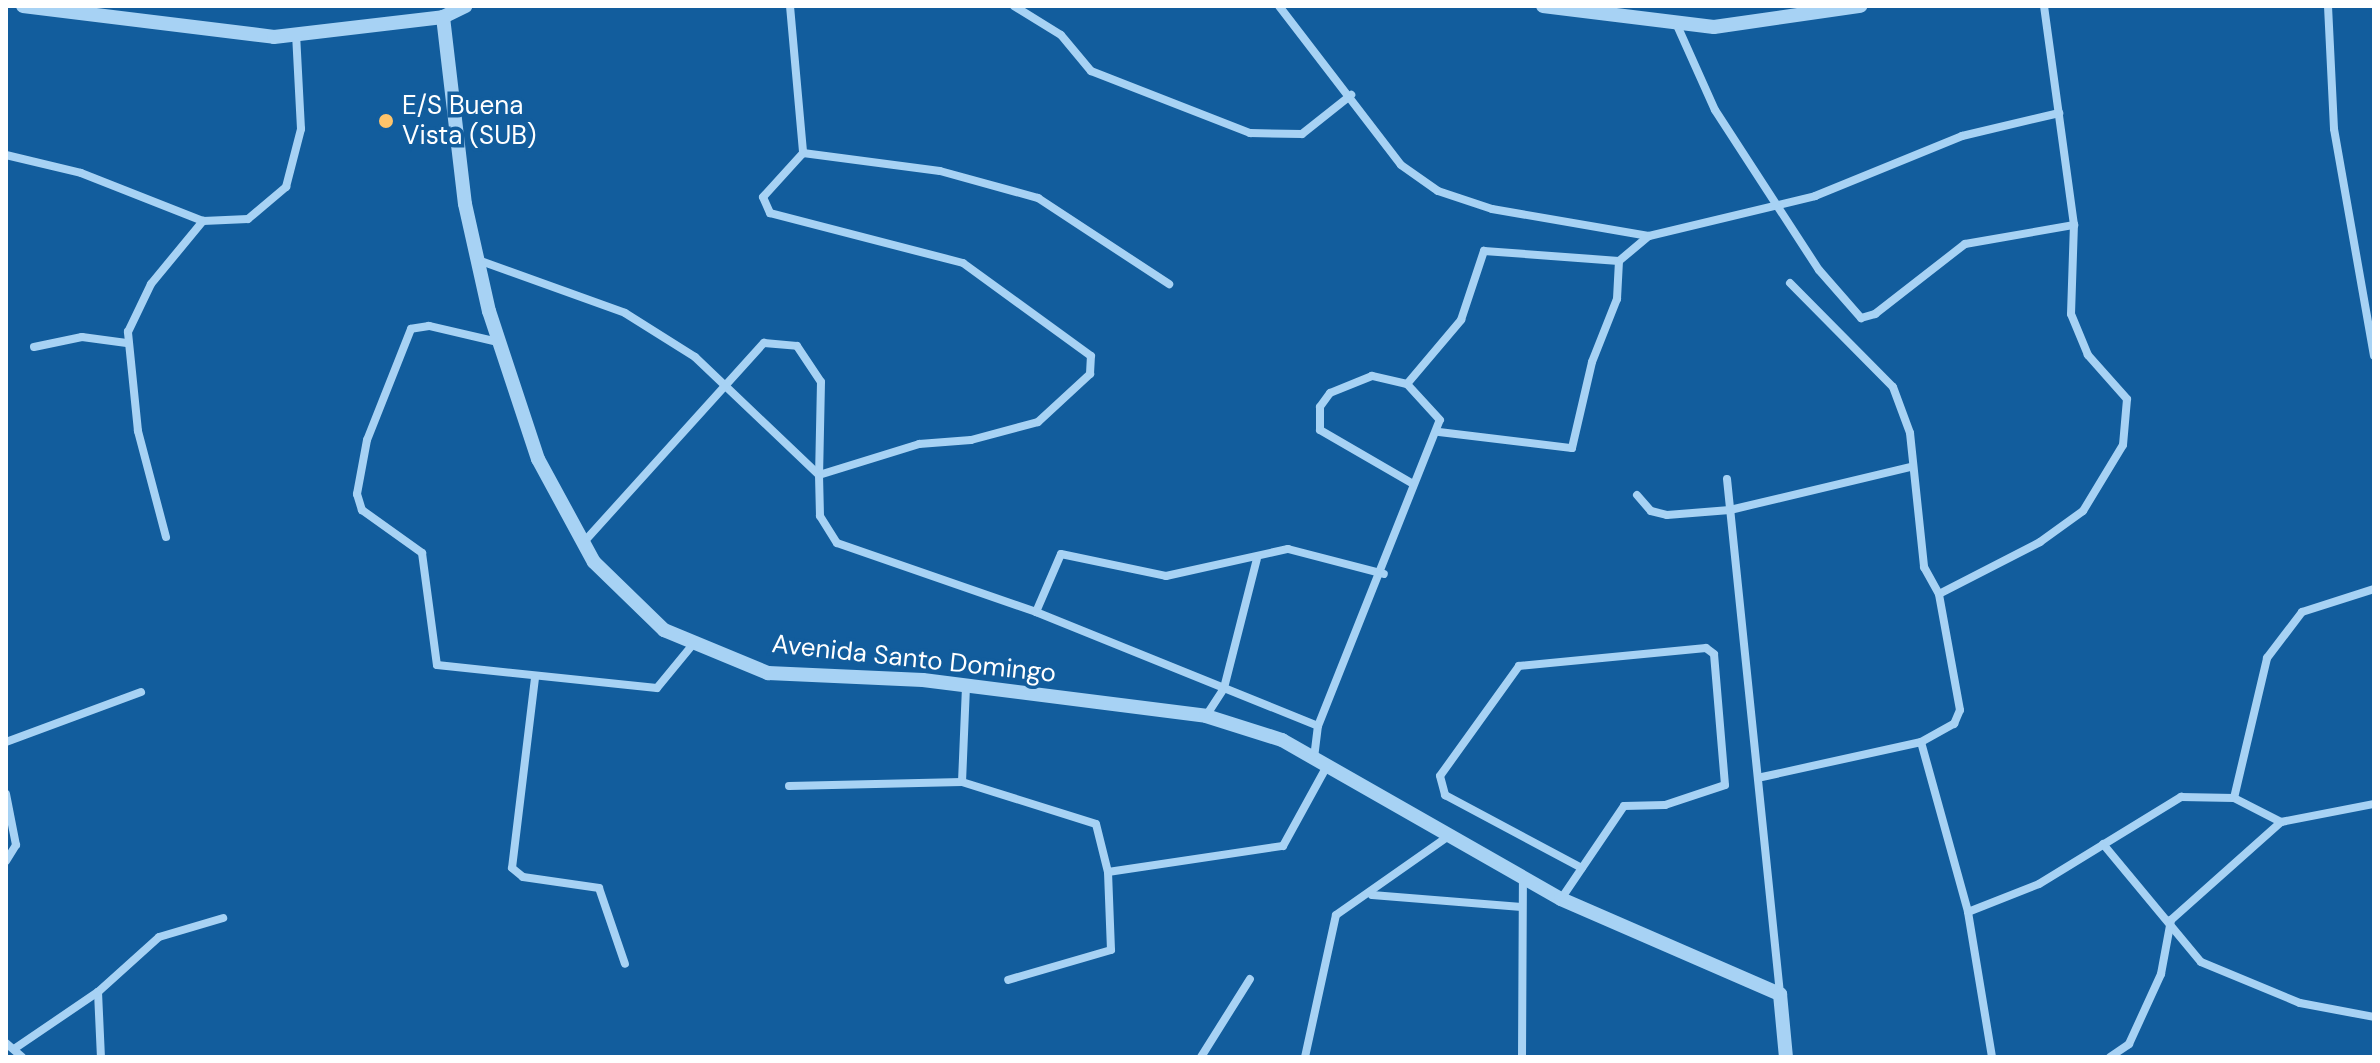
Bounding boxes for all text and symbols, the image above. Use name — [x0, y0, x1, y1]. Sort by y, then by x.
place label: E/S Buena Vista (SUB) — [402, 90, 537, 152]
marker: E/S Buena Vista (SUB) — [377, 112, 395, 130]
street label: Avenida Santo Domingo — [770, 629, 1058, 689]

